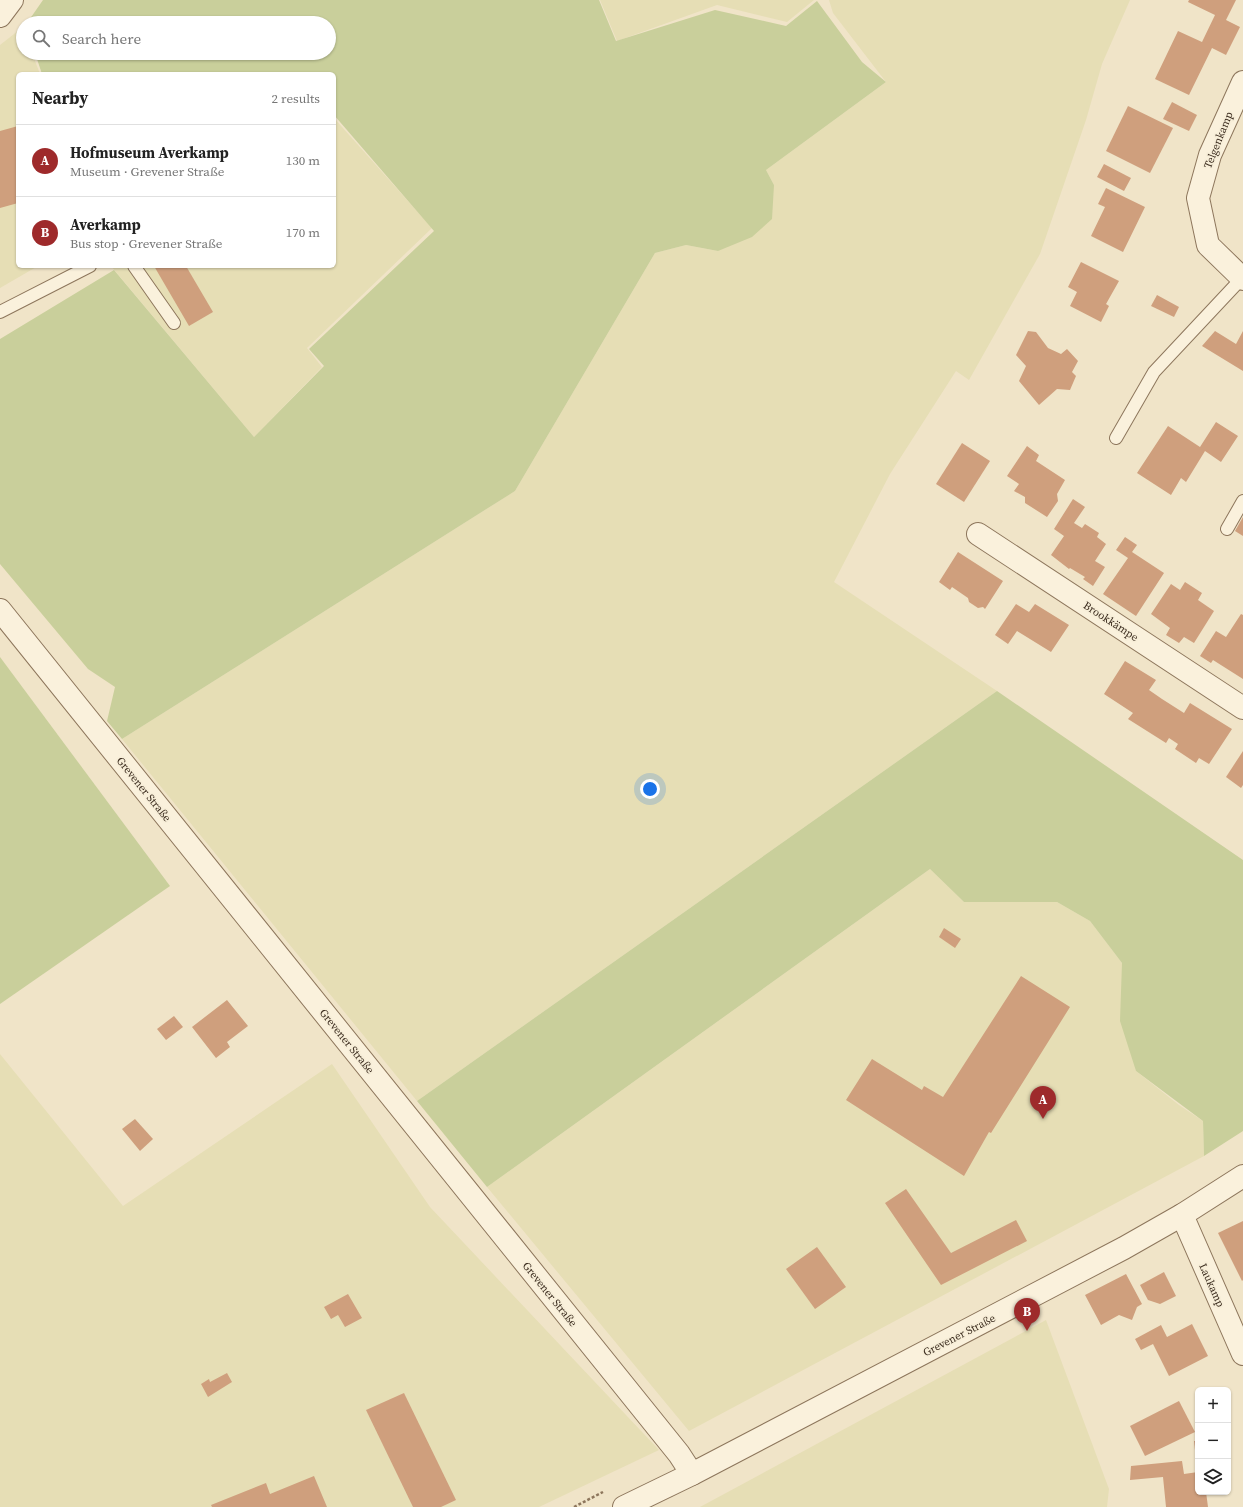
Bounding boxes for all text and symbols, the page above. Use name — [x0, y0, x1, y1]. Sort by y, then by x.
search box — [16, 16, 336, 60]
icon: search — [30, 27, 52, 49]
text: Search here — [62, 28, 141, 49]
text: Nearby — [32, 86, 88, 110]
text: 2 results — [272, 90, 320, 107]
street label: Telgenkamp — [1200, 109, 1237, 171]
text: Hofmuseum Averkamp — [70, 142, 229, 163]
text: A — [41, 152, 49, 169]
text: 130 m — [286, 152, 320, 169]
text: Museum · Grevener Straße — [70, 163, 224, 180]
text: Averkamp — [70, 214, 141, 235]
text: B — [41, 224, 49, 241]
text: 170 m — [286, 224, 320, 241]
text: Bus stop · Grevener Straße — [70, 235, 222, 252]
street label: Brookkämpe — [1080, 598, 1141, 645]
street label: Grevener Straße — [113, 754, 175, 825]
your location — [640, 779, 660, 799]
street label: Grevener Straße — [316, 1006, 378, 1077]
pin: A — [1030, 1086, 1056, 1119]
street label: Grevener Straße — [519, 1259, 581, 1330]
street label: Laukamp — [1195, 1261, 1228, 1309]
pin: B — [1014, 1298, 1040, 1331]
street label: Grevener Straße — [920, 1311, 998, 1360]
map controls — [1195, 1387, 1231, 1495]
button: + — [1195, 1387, 1231, 1423]
button: − — [1195, 1423, 1231, 1459]
button: layers — [1195, 1459, 1231, 1495]

